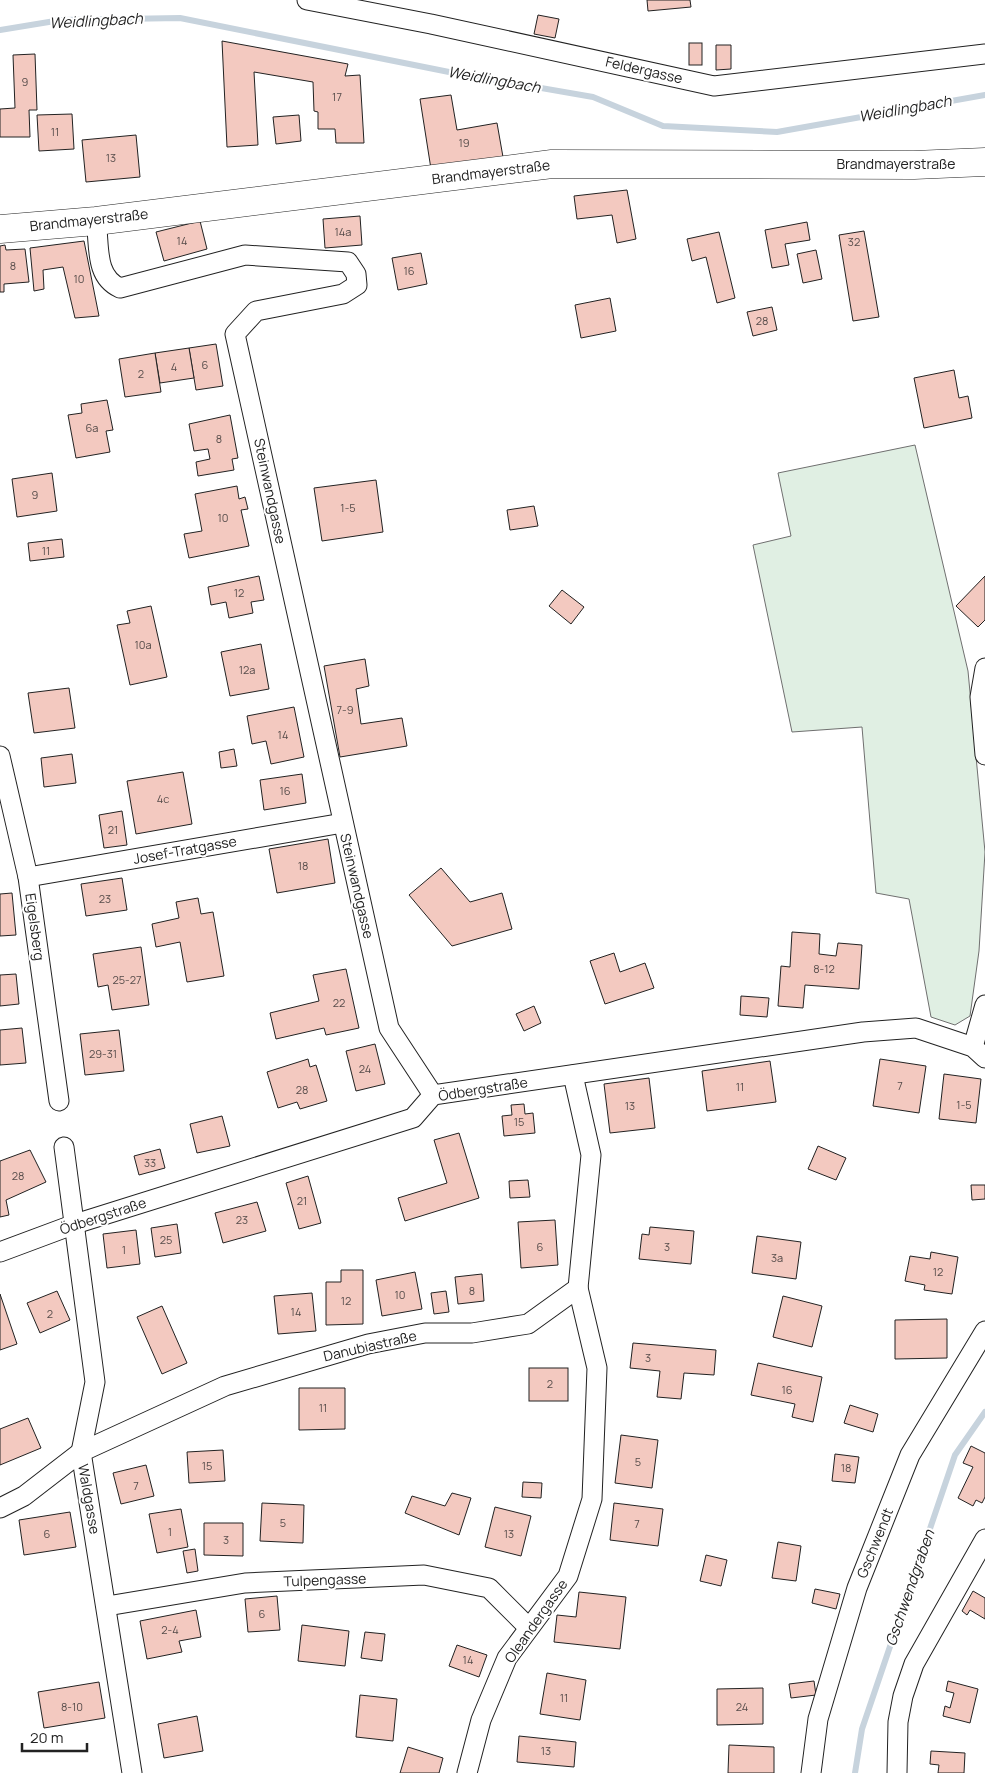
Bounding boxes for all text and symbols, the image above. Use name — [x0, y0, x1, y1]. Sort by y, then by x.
water label: Weidlingbach — [49, 8, 144, 33]
street label: Feldergasse — [604, 51, 684, 88]
water label: Weidlingbach — [446, 61, 543, 98]
house number: 9 — [22, 74, 29, 89]
house number: 17 — [332, 89, 342, 104]
water label: Weidlingbach — [857, 90, 954, 127]
house number: 11 — [51, 124, 59, 139]
house number: 19 — [458, 135, 470, 150]
house number: 13 — [106, 150, 116, 165]
street label: Brandmayerstraße — [836, 154, 956, 173]
street label: Brandmayerstraße — [431, 155, 551, 188]
street label: Brandmayerstraße — [29, 204, 149, 235]
house number: 14a — [335, 224, 351, 239]
house number: 14 — [177, 233, 187, 248]
house number: 32 — [848, 234, 860, 249]
house number: 8 — [10, 258, 16, 273]
house number: 16 — [403, 263, 415, 278]
house number: 10 — [73, 271, 85, 286]
house number: 28 — [756, 313, 768, 328]
house number: 6 — [202, 357, 209, 372]
house number: 4 — [171, 359, 177, 374]
house number: 2 — [138, 366, 144, 381]
house number: 6a — [86, 420, 98, 435]
house number: 8 — [216, 431, 222, 446]
street label: Steinwandgasse — [250, 436, 291, 545]
house number: 9 — [32, 487, 39, 502]
house number: 1-5 — [340, 500, 356, 515]
house number: 10 — [217, 510, 229, 525]
house number: 11 — [42, 543, 50, 558]
house number: 12 — [234, 585, 244, 600]
house number: 10a — [134, 637, 152, 652]
house number: 12a — [239, 662, 255, 677]
house number: 7-9 — [337, 702, 354, 717]
house number: 14 — [278, 727, 288, 742]
house number: 16 — [279, 783, 291, 798]
house number: 4c — [157, 791, 169, 806]
house number: 21 — [108, 822, 118, 837]
street label: Josef-Tratgasse — [132, 831, 238, 868]
street label: Steinwandgasse — [336, 831, 379, 940]
house number: 18 — [298, 858, 308, 873]
house number: 23 — [99, 891, 111, 906]
street label: Eigelsberg — [21, 892, 50, 962]
house number: 8-12 — [813, 961, 835, 976]
house number: 25-27 — [112, 972, 142, 987]
house number: 22 — [333, 995, 345, 1010]
house number: 29-31 — [89, 1046, 117, 1061]
house number: 24 — [359, 1061, 371, 1076]
street label: Ödbergstraße — [437, 1072, 529, 1105]
house number: 7 — [897, 1078, 903, 1093]
house number: 11 — [736, 1079, 744, 1094]
house number: 28 — [296, 1082, 308, 1097]
house number: 1-5 — [956, 1097, 972, 1112]
house number: 13 — [625, 1098, 635, 1113]
house number: 15 — [514, 1114, 524, 1129]
house number: 33 — [144, 1155, 156, 1170]
house number: 28 — [12, 1168, 24, 1183]
street label: Ödbergstraße — [57, 1193, 149, 1238]
house number: 21 — [297, 1193, 307, 1208]
house number: 23 — [236, 1212, 248, 1227]
house number: 25 — [160, 1232, 172, 1247]
house number: 6 — [537, 1239, 544, 1254]
house number: 3 — [664, 1239, 670, 1254]
house number: 1 — [122, 1242, 126, 1257]
house number: 3a — [771, 1250, 783, 1265]
house number: 12 — [933, 1264, 943, 1279]
house number: 8 — [469, 1283, 475, 1298]
house number: 10 — [394, 1287, 406, 1302]
house number: 12 — [341, 1293, 351, 1308]
house number: 14 — [291, 1304, 301, 1319]
house number: 2 — [47, 1306, 53, 1321]
street label: Danubiastraße — [321, 1326, 418, 1365]
house number: 3 — [645, 1350, 651, 1365]
house number: 2 — [547, 1376, 553, 1391]
house number: 16 — [781, 1382, 793, 1397]
house number: 11 — [319, 1400, 327, 1415]
house number: 5 — [635, 1454, 641, 1469]
house number: 15 — [202, 1458, 212, 1473]
house number: 18 — [841, 1460, 851, 1475]
street label: Waldgasse — [74, 1462, 105, 1535]
house number: 7 — [133, 1478, 139, 1493]
street label: Gschwendt — [852, 1505, 897, 1581]
house number: 5 — [280, 1515, 286, 1530]
house number: 7 — [634, 1516, 640, 1531]
house number: 1 — [168, 1524, 172, 1539]
house number: 6 — [44, 1526, 51, 1541]
house number: 13 — [504, 1526, 514, 1541]
water label: Gschwendgraben — [880, 1526, 940, 1649]
house number: 3 — [223, 1532, 229, 1547]
street label: Tulpengasse — [283, 1569, 367, 1590]
street label: Oleandergasse — [500, 1575, 571, 1666]
house number: 6 — [259, 1606, 266, 1621]
house number: 2-4 — [161, 1622, 179, 1637]
house number: 14 — [463, 1652, 473, 1667]
house number: 11 — [560, 1690, 568, 1705]
house number: 8-10 — [61, 1699, 83, 1714]
house number: 24 — [736, 1699, 748, 1714]
scale bar — [22, 1720, 88, 1752]
text: 20 m — [30, 1727, 63, 1748]
house number: 13 — [541, 1743, 551, 1758]

